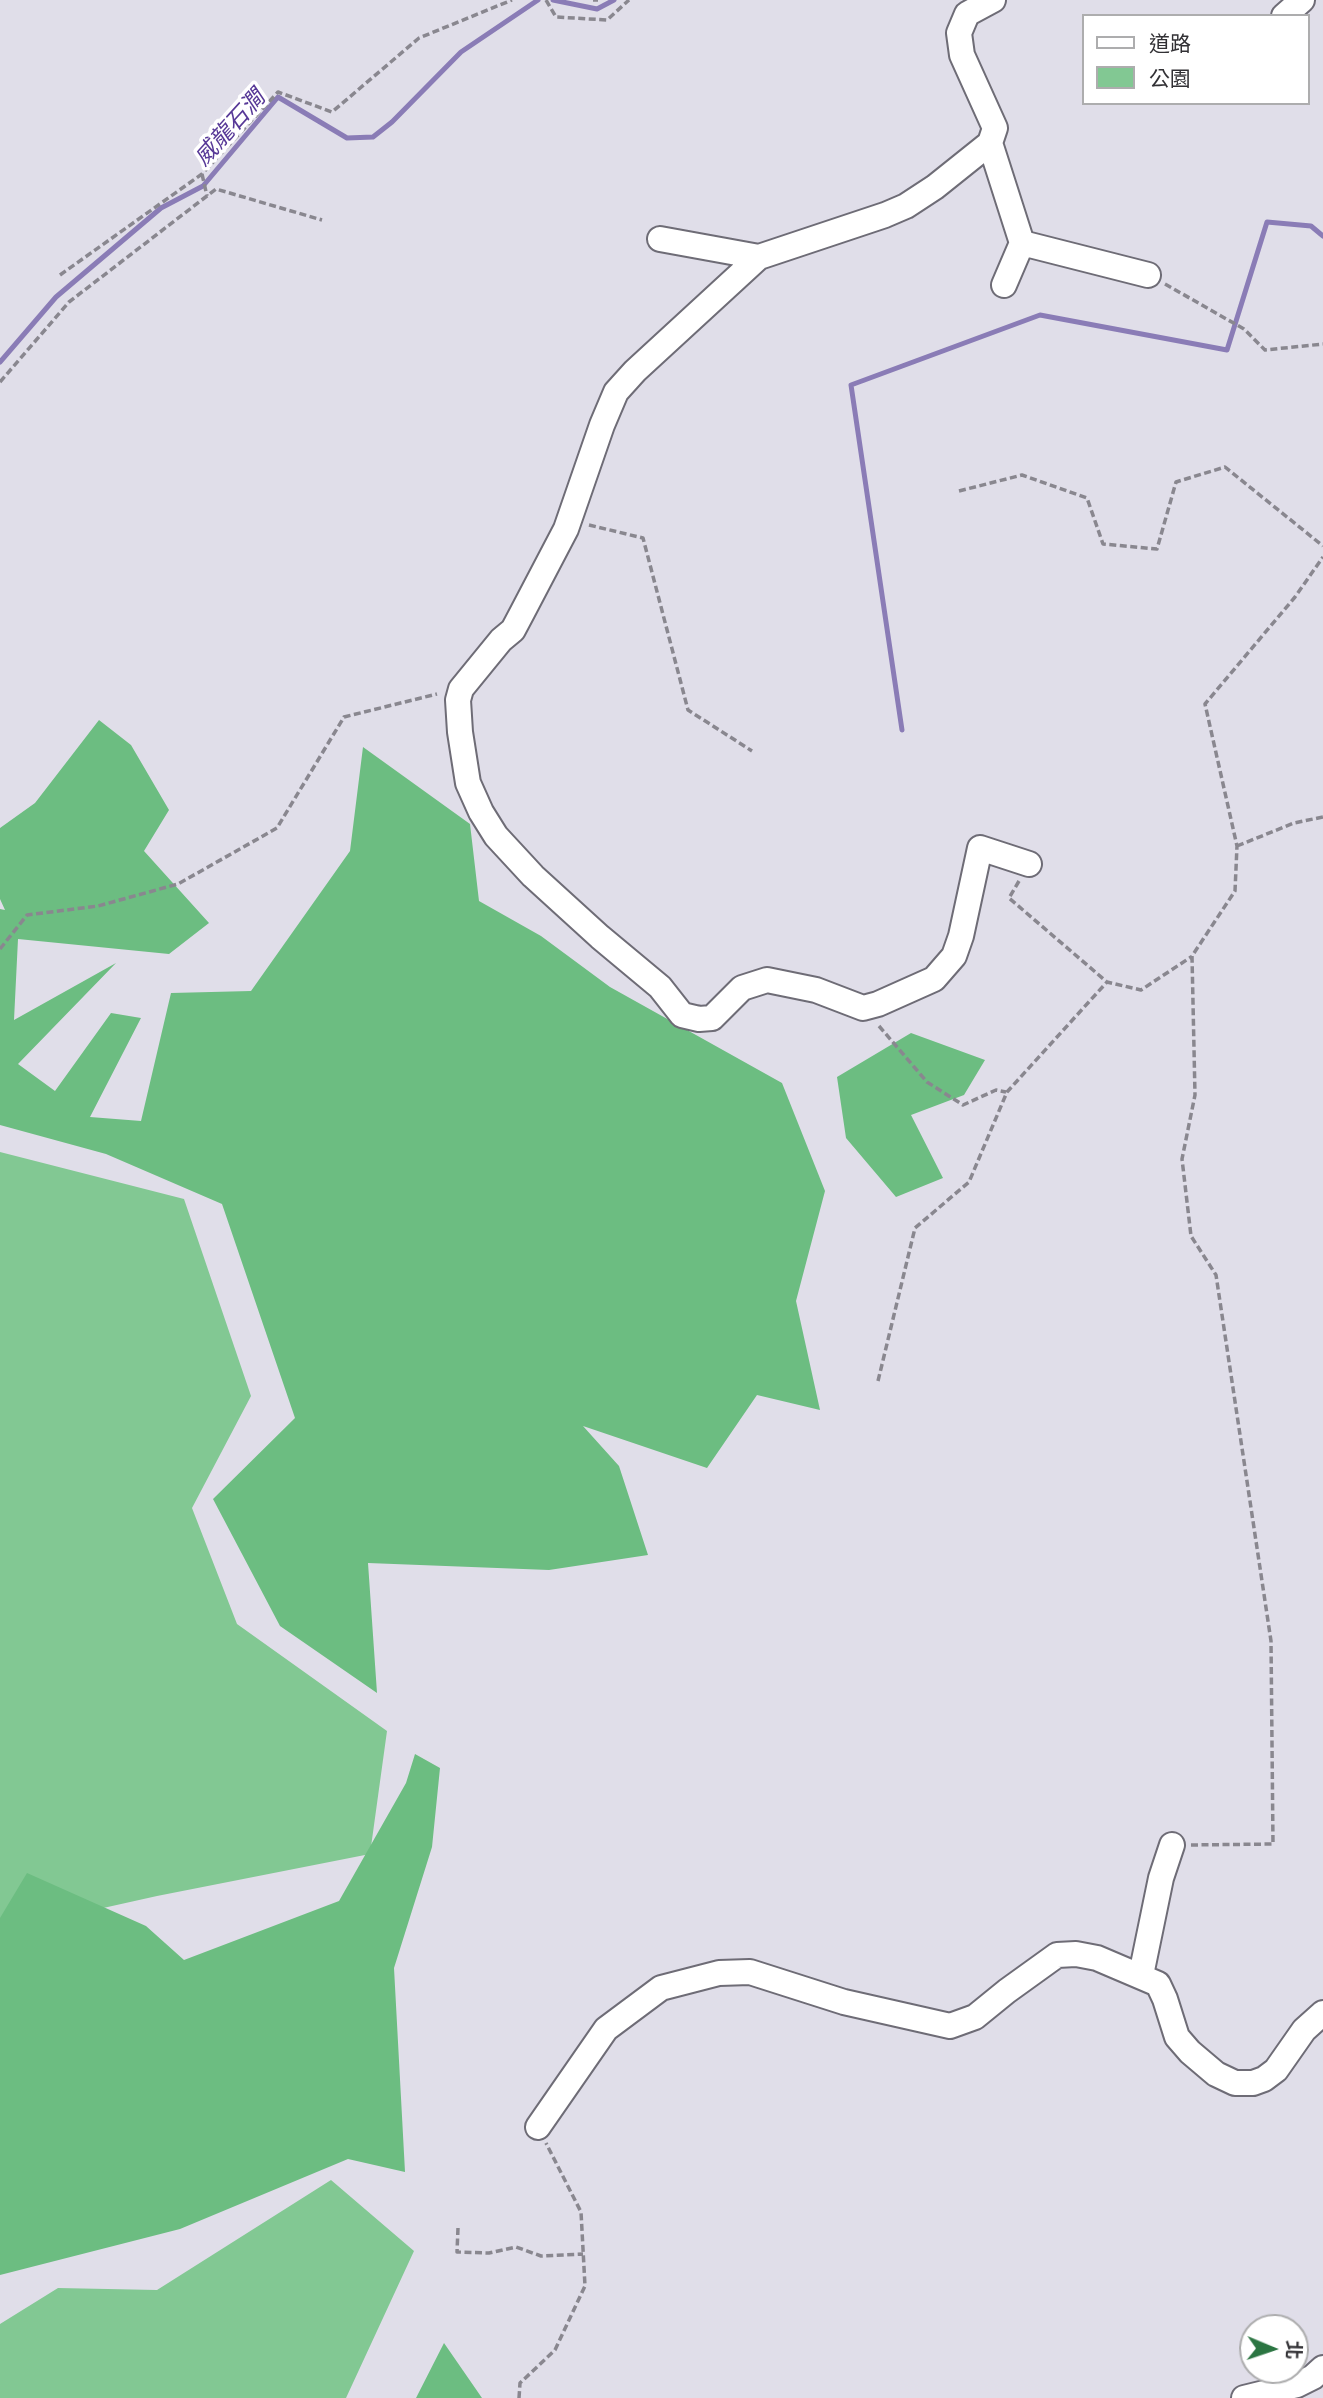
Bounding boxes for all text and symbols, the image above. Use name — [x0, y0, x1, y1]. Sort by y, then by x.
legend — [1082, 14, 1309, 105]
text: 道路 — [1149, 30, 1191, 58]
text: 公園 — [1149, 65, 1191, 93]
water label: 威龍石澗 — [190, 86, 272, 172]
north arrow — [1239, 2314, 1309, 2384]
text: 北 — [1280, 2340, 1306, 2360]

